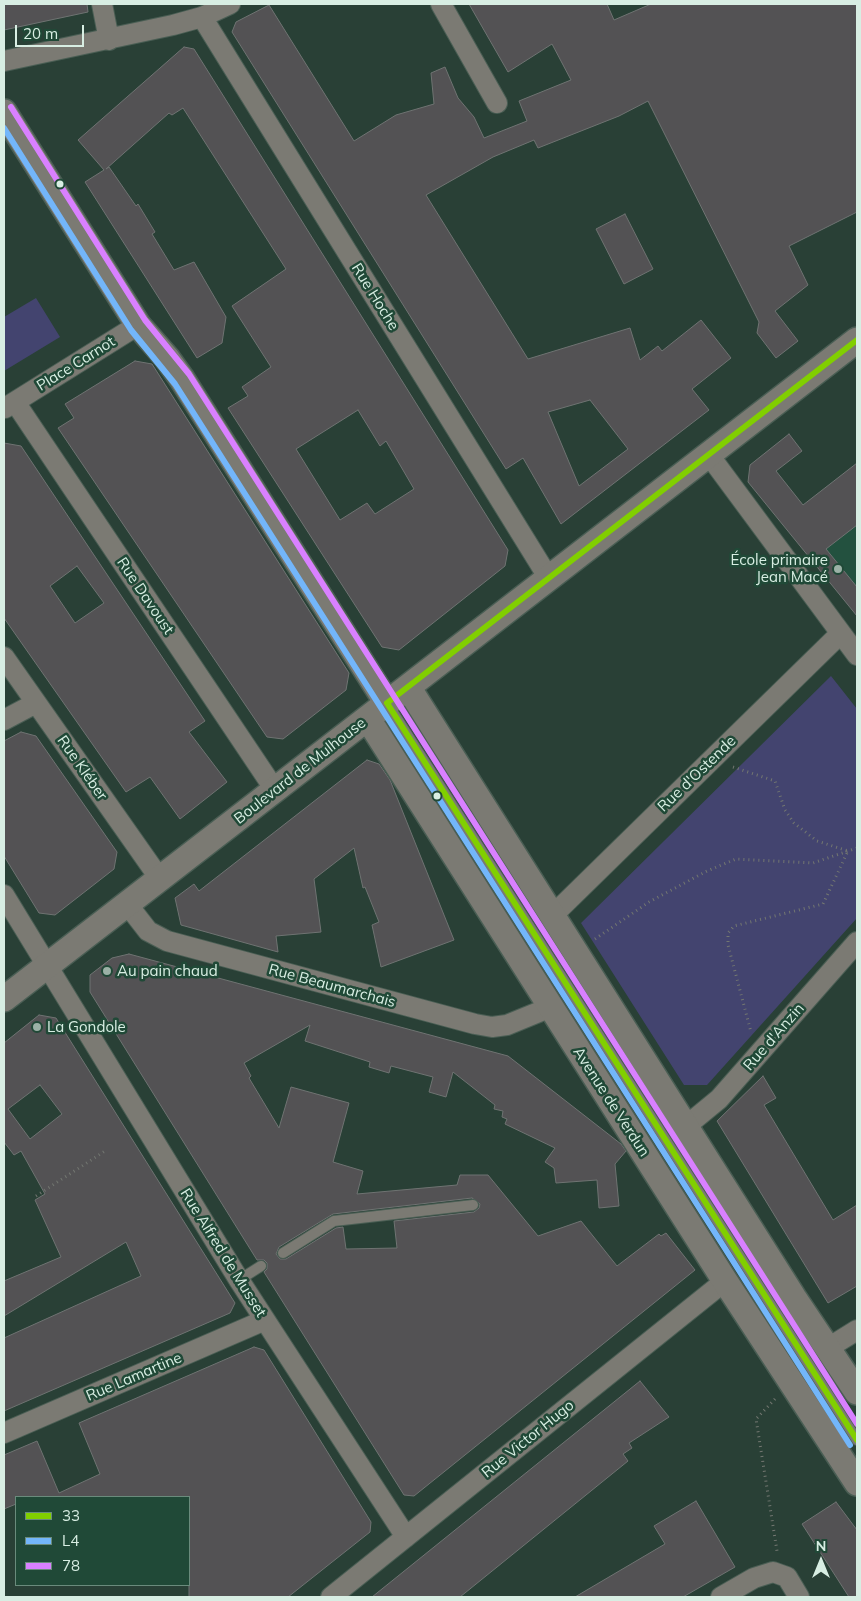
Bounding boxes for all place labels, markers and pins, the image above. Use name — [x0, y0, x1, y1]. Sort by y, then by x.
unlabelled marker — [55, 179, 65, 189]
place label: École primaire Jean Macé — [730, 551, 828, 586]
marker: École primaire Jean Macé — [832, 563, 844, 575]
unlabelled marker — [432, 791, 442, 801]
place label: Au pain chaud — [117, 962, 218, 980]
marker: Au pain chaud — [101, 965, 113, 977]
place label: La Gondole — [47, 1018, 126, 1036]
marker: La Gondole — [31, 1021, 43, 1033]

